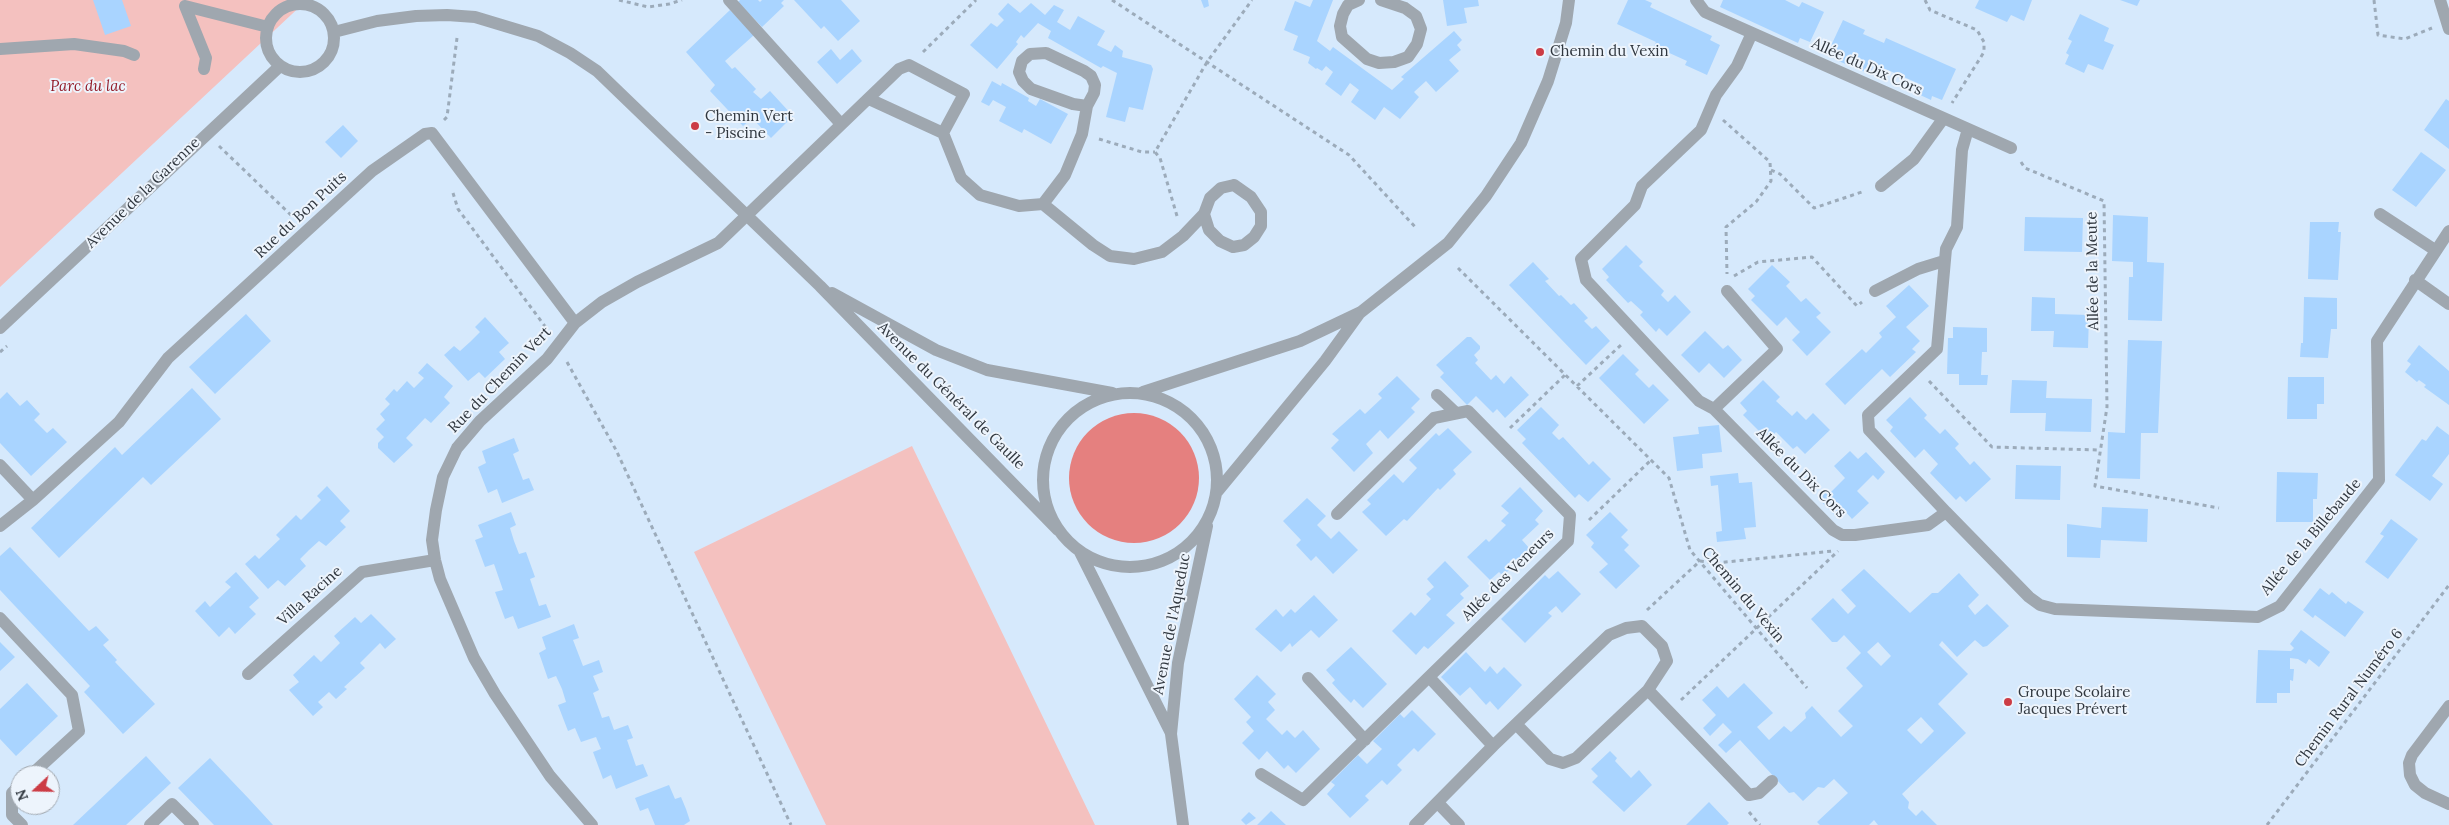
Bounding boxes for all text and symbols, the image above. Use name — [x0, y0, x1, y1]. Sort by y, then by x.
street label: Allée du Dix Cors — [1809, 34, 1925, 100]
place label: Chemin du Vexin — [1550, 43, 1669, 61]
marker: Chemin du Vexin — [1534, 46, 1546, 58]
park label: Parc du lac — [50, 78, 126, 96]
place label: Chemin Vert - Piscine — [705, 108, 793, 143]
marker: Chemin Vert - Piscine — [689, 120, 701, 132]
street label: Avenue de la Garenne — [82, 134, 204, 252]
street label: Rue du Bon Puits — [251, 168, 351, 262]
street label: Allée de la Meute — [2083, 211, 2103, 331]
street label: Avenue du Général de Gaulle — [874, 319, 1028, 473]
street label: Rue du Chemin Vert — [445, 323, 555, 437]
street label: Allée du Dix Cors — [1752, 424, 1850, 522]
street label: Allée de la Billebaude — [2257, 475, 2365, 599]
street label: Allée des Veneurs — [1458, 525, 1558, 625]
street label: Chemin du Vexin — [1698, 544, 1788, 646]
street label: Avenue de l'Aqueduc — [1149, 552, 1195, 696]
street label: Villa Racine — [274, 562, 346, 630]
street label: Chemin Rural Numéro 6 — [2291, 625, 2407, 771]
place label: Groupe Scolaire Jacques Prévert — [2018, 684, 2130, 719]
marker: Groupe Scolaire Jacques Prévert — [2002, 696, 2014, 708]
north arrow — [10, 765, 60, 815]
text: N — [12, 787, 32, 803]

